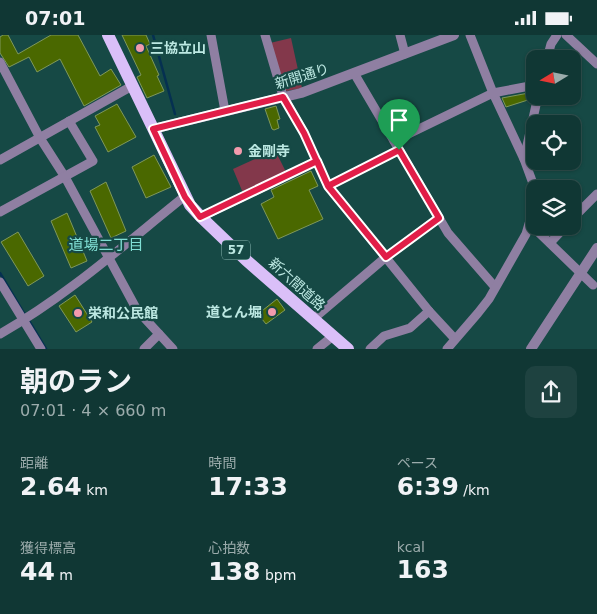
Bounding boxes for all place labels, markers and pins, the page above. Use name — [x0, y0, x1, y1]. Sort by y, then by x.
place label: 三協立山 — [150, 40, 206, 56]
marker: 三協立山 — [134, 42, 146, 54]
pin — [378, 99, 420, 150]
place label: 金剛寺 — [248, 143, 290, 159]
marker: 金剛寺 — [232, 145, 244, 157]
place label: 道とん堀 — [206, 304, 262, 320]
place label: 栄和公民館 — [88, 305, 158, 321]
marker: 道とん堀 — [266, 306, 278, 318]
marker: 栄和公民館 — [72, 307, 84, 319]

